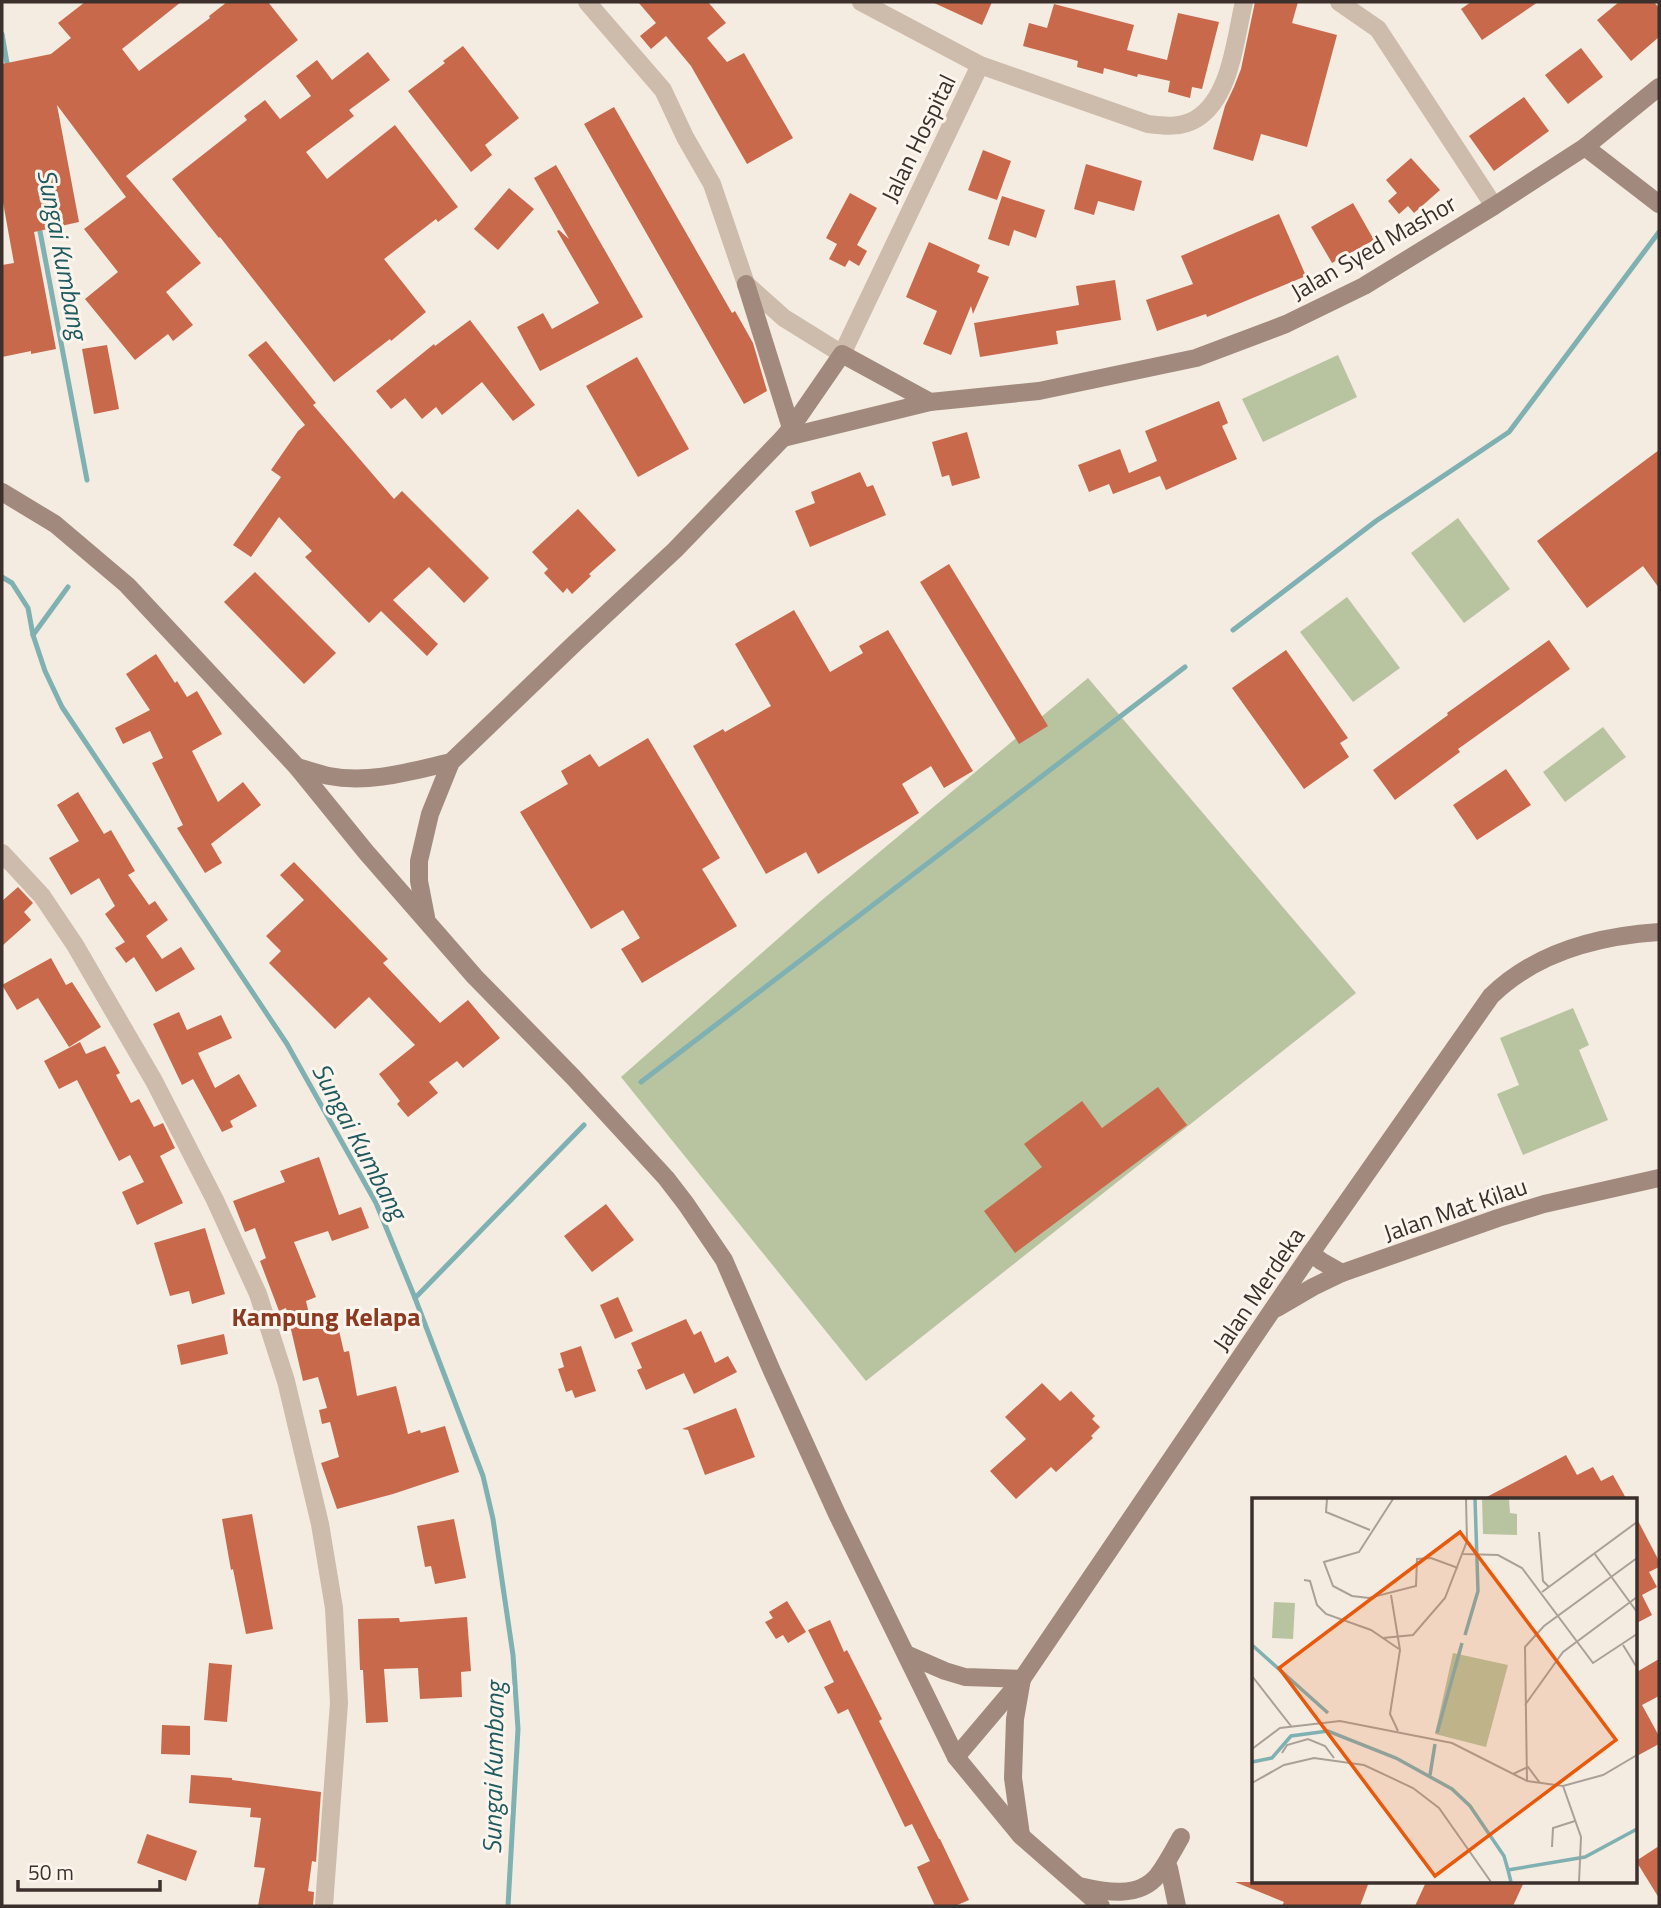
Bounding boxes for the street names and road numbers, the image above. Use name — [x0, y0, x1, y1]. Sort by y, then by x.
street label: Jalan Hospital — [871, 68, 965, 208]
street label: Jalan Syed Mashor — [1283, 185, 1463, 309]
street label: Jalan Mat Kilau — [1378, 1168, 1532, 1250]
street label: Jalan Merdeka — [1203, 1220, 1313, 1358]

